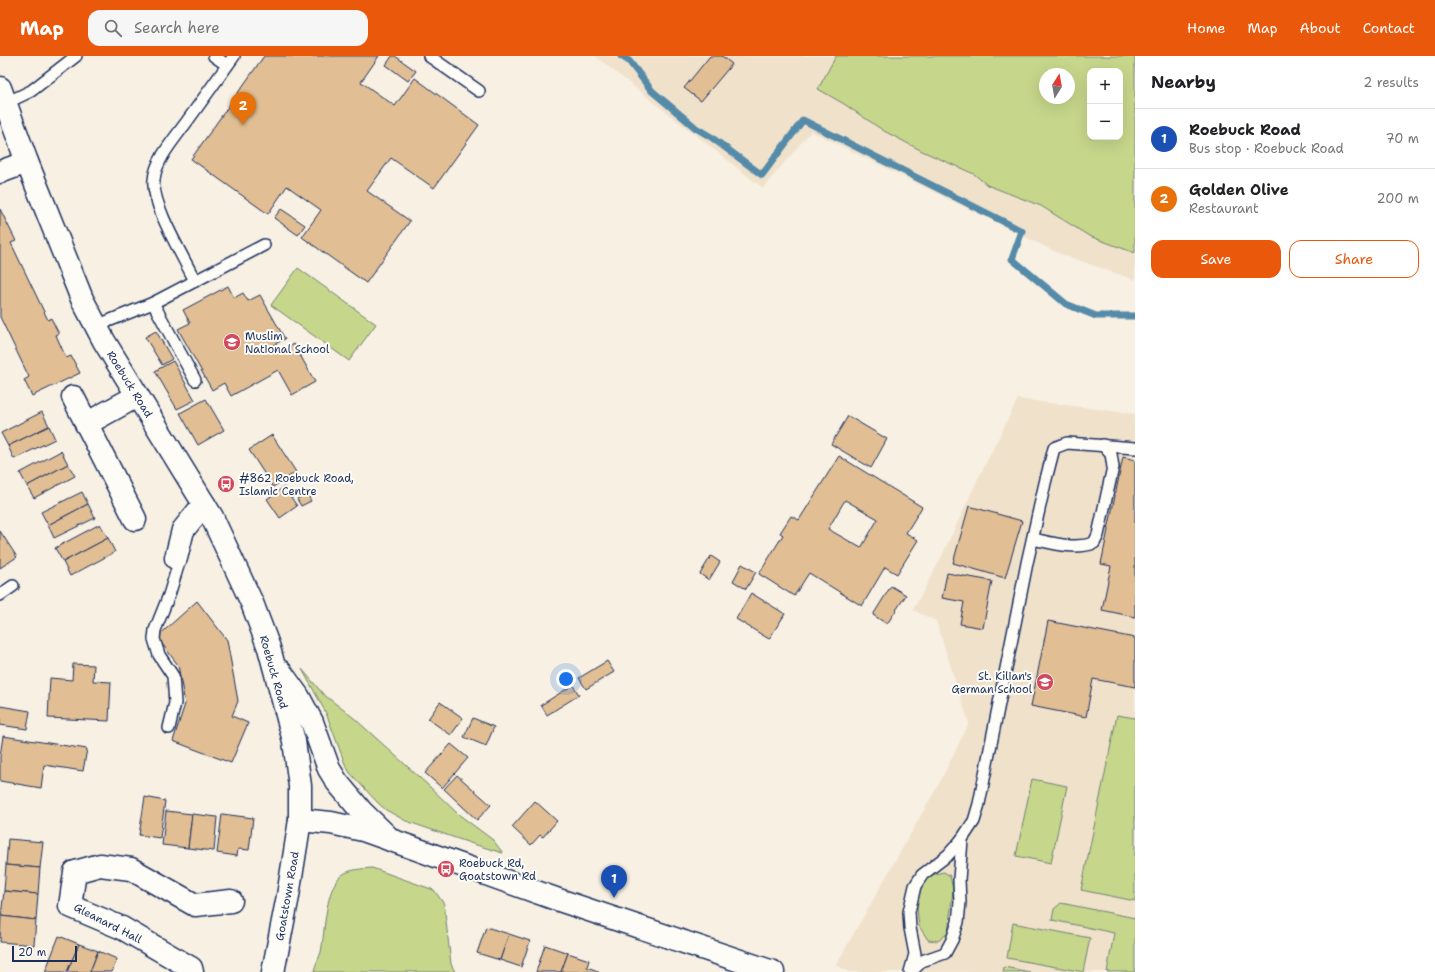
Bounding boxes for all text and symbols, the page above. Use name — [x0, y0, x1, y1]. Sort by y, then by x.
search box — [88, 10, 368, 46]
text: Map — [20, 16, 64, 41]
icon: search — [102, 17, 124, 39]
text: Search here — [134, 18, 220, 38]
text: Home — [1187, 19, 1226, 37]
text: Map — [1248, 19, 1278, 37]
text: About — [1300, 19, 1341, 37]
text: Contact — [1363, 19, 1415, 37]
north arrow — [1039, 68, 1075, 104]
map controls — [1087, 68, 1123, 140]
button: + — [1087, 68, 1123, 104]
text: Nearby — [1151, 71, 1216, 93]
text: 2 results — [1363, 74, 1419, 91]
pin: 2 — [230, 92, 256, 125]
button: − — [1087, 104, 1123, 140]
text: Roebuck Road — [1189, 120, 1301, 140]
text: 1 — [1161, 130, 1167, 147]
text: 70 m — [1385, 130, 1419, 147]
text: Bus stop · Roebuck Road — [1189, 140, 1344, 157]
text: Golden Olive — [1189, 180, 1289, 200]
text: 2 — [1159, 190, 1169, 207]
text: 200 m — [1377, 190, 1419, 207]
text: Restaurant — [1189, 200, 1259, 217]
button: Save — [1151, 240, 1281, 278]
button: Share — [1289, 240, 1419, 278]
place label: Muslim National School — [245, 329, 330, 357]
school or university icon: Muslim National School — [222, 332, 242, 352]
street label: Roebuck Road — [103, 348, 156, 420]
place label: #862 Roebuck Road, Islamic Centre — [239, 471, 354, 499]
bus stop icon: #862 Roebuck Road, Islamic Centre — [216, 474, 236, 494]
street label: Roebuck Road — [256, 634, 291, 711]
your location — [556, 669, 576, 689]
place label: St. Kilian's German School — [951, 669, 1033, 697]
school or university icon: St. Kilian's German School — [1035, 672, 1055, 692]
street label: Goatstown Road — [272, 850, 303, 942]
place label: Roebuck Rd, Goatstown Rd — [459, 856, 536, 884]
bus stop icon: Roebuck Rd, Goatstown Rd — [436, 859, 456, 879]
pin: 1 — [601, 865, 627, 898]
street label: Gleanard Hall — [71, 900, 145, 947]
scale bar — [12, 944, 77, 963]
text: 20 m — [18, 945, 46, 960]

